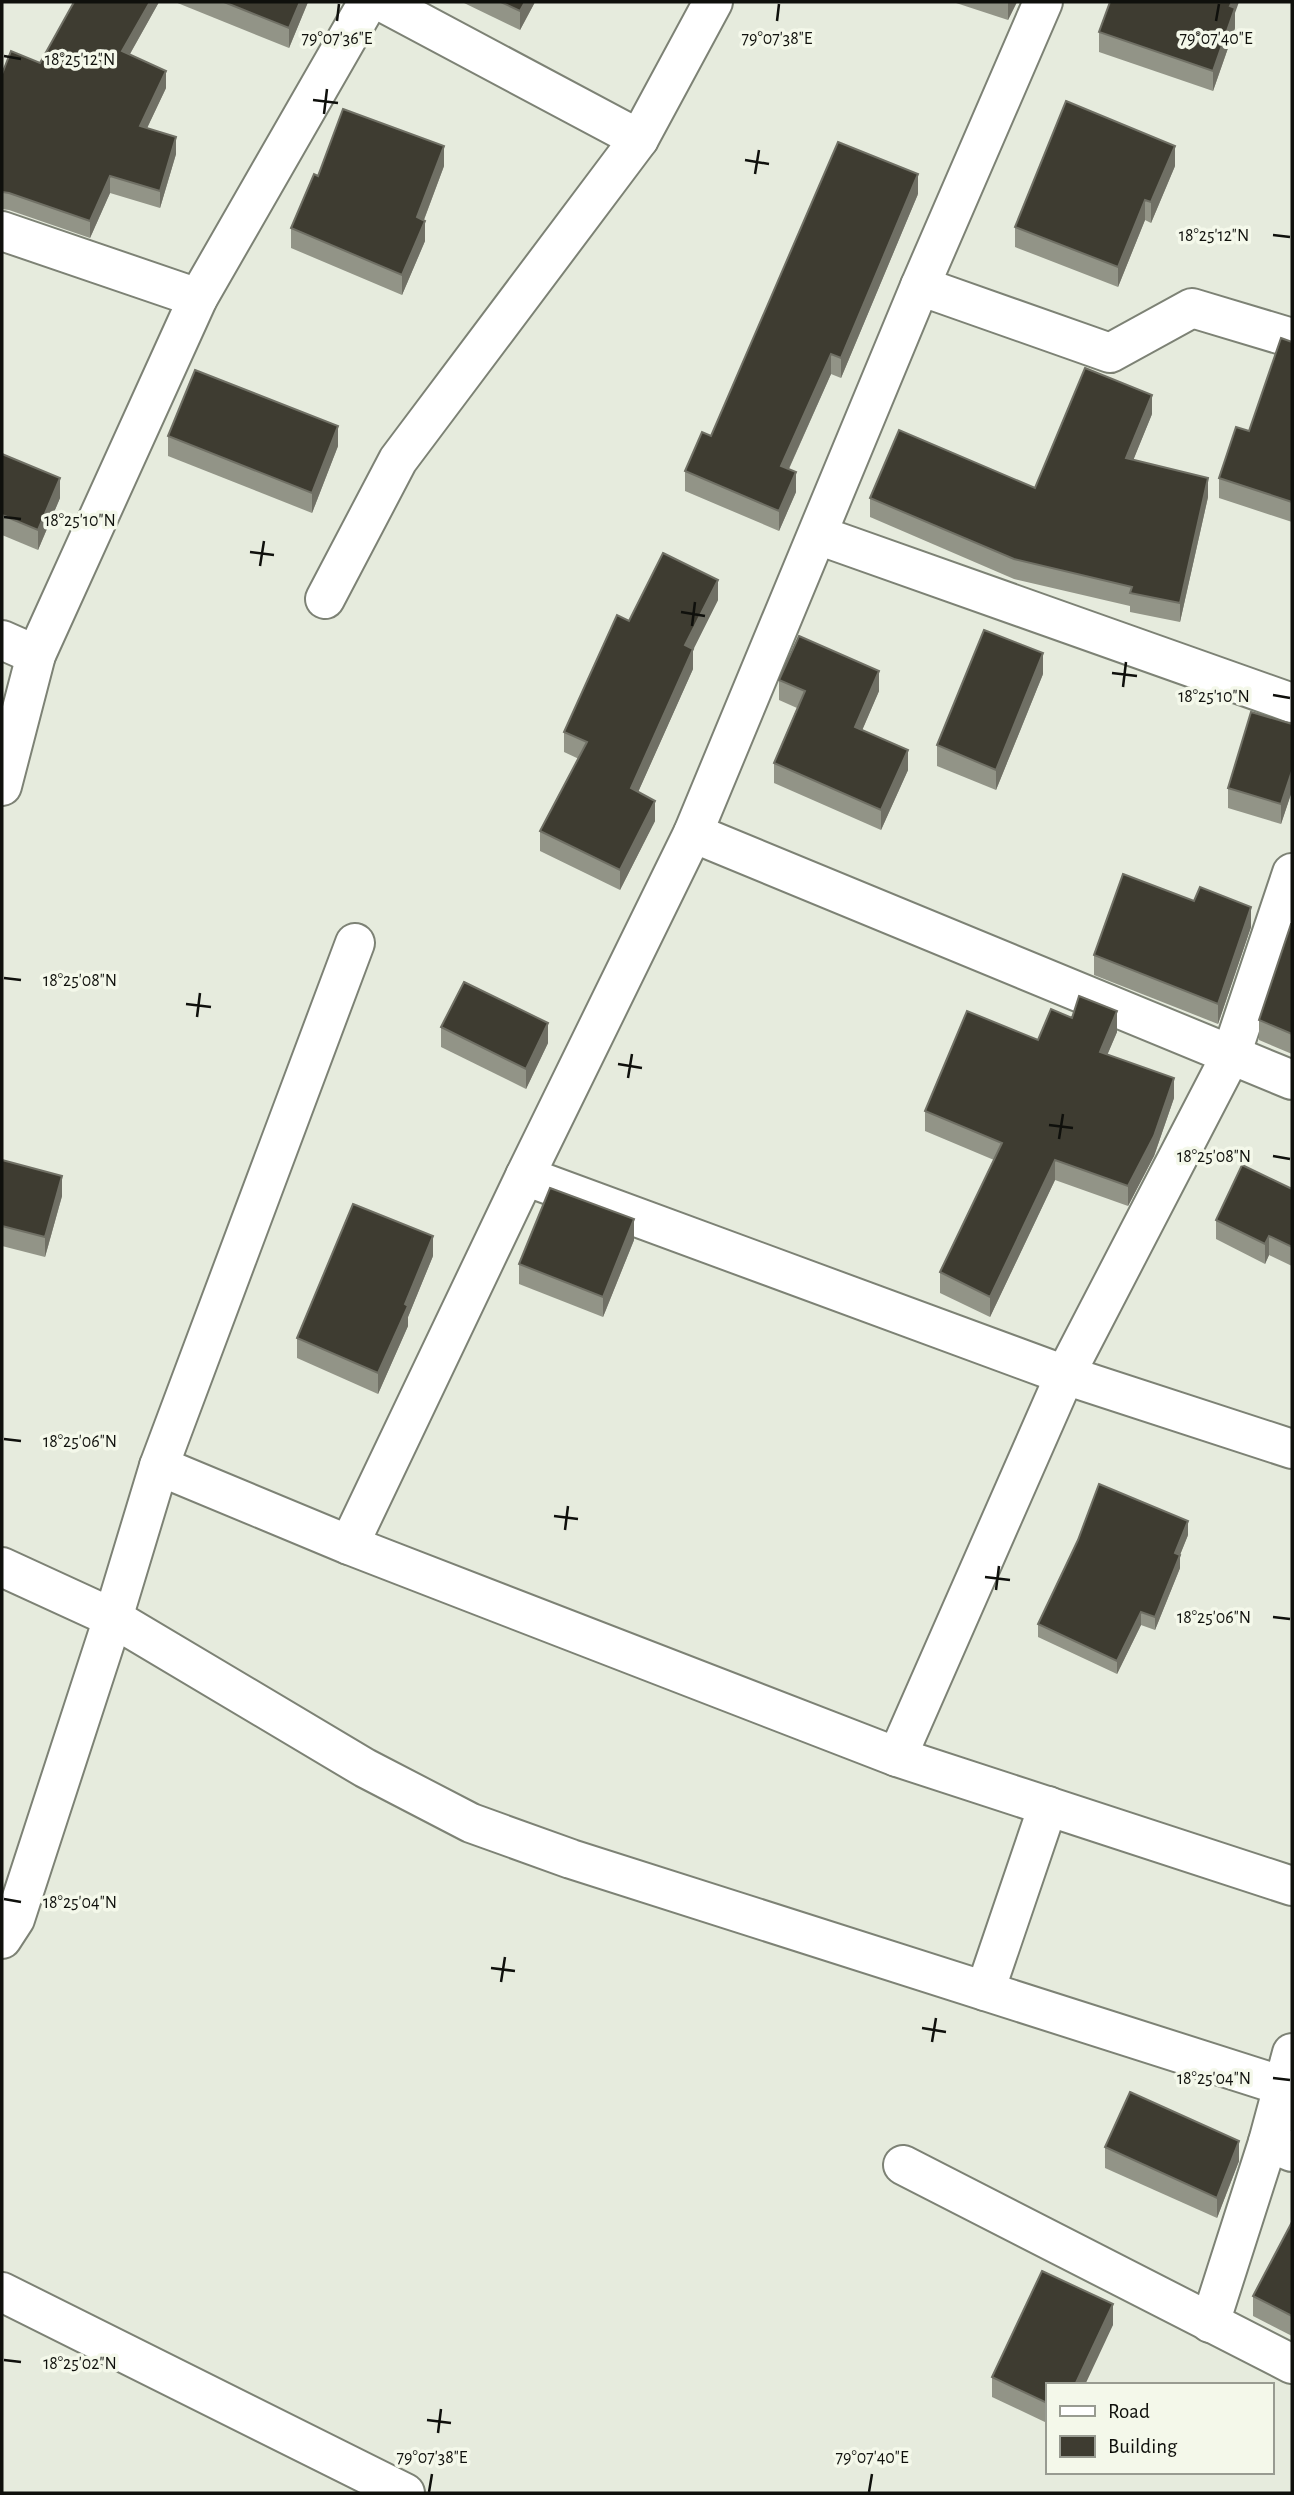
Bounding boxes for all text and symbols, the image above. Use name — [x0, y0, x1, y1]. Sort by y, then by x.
text: 79°07'36"E — [302, 30, 373, 48]
text: 79°07'38"E — [742, 30, 813, 48]
text: 79°07'40"E — [1179, 30, 1253, 48]
text: 18°25'12"N — [45, 51, 115, 69]
text: 18°25'12"N — [1179, 227, 1249, 245]
text: 18°25'10"N — [44, 512, 116, 530]
text: 18°25'10"N — [1178, 688, 1250, 706]
text: 18°25'08"N — [43, 972, 117, 990]
text: 18°25'08"N — [1177, 1148, 1251, 1166]
text: 18°25'06"N — [43, 1433, 117, 1451]
text: 18°25'06"N — [1177, 1609, 1251, 1627]
text: 18°25'04"N — [43, 1894, 117, 1912]
text: 18°25'04"N — [1177, 2070, 1251, 2088]
text: 18°25'02"N — [43, 2355, 117, 2373]
legend — [1046, 2383, 1273, 2474]
text: Road — [1108, 2401, 1150, 2422]
text: Building — [1108, 2436, 1178, 2457]
text: 79°07'38"E — [397, 2449, 468, 2467]
text: 79°07'40"E — [835, 2449, 909, 2467]

